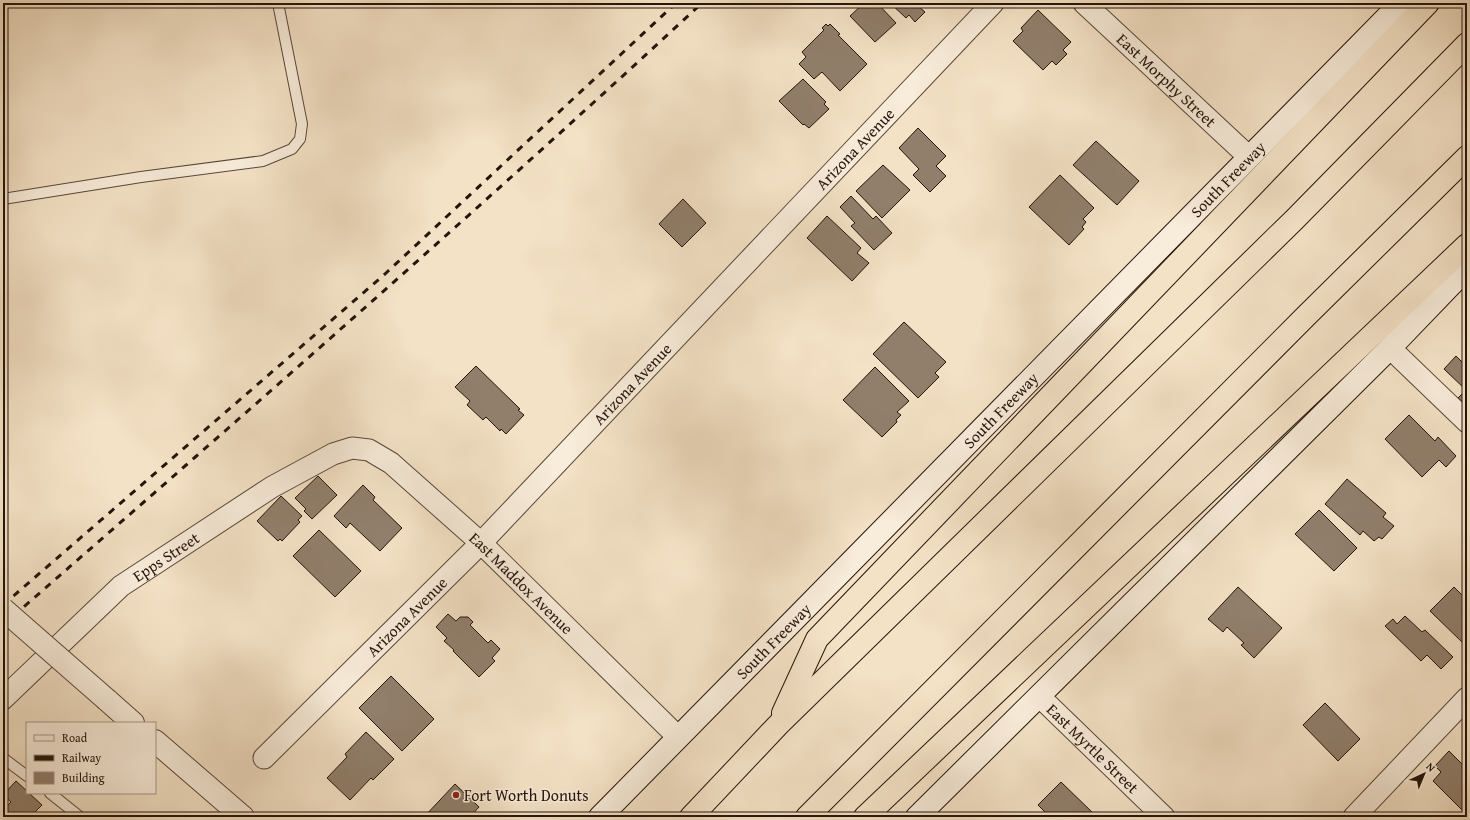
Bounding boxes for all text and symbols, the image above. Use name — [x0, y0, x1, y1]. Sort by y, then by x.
street label: East Morphy Street — [1111, 27, 1222, 133]
street label: Arizona Avenue — [810, 102, 900, 195]
street label: South Freeway — [1185, 135, 1271, 223]
street label: Arizona Avenue — [587, 337, 677, 430]
street label: South Freeway — [957, 366, 1044, 454]
street label: Epps Street — [128, 526, 204, 587]
street label: East Maddox Avenue — [464, 526, 579, 640]
street label: Arizona Avenue — [361, 571, 453, 662]
street label: South Freeway — [730, 597, 816, 685]
street label: East Myrtle Street — [1041, 698, 1145, 799]
legend — [26, 722, 156, 794]
text: Road — [62, 729, 88, 746]
text: Railway — [62, 749, 101, 766]
north arrow — [1404, 754, 1444, 794]
text: N — [1423, 758, 1440, 776]
text: Building — [62, 769, 105, 786]
place label: Fort Worth Donuts — [464, 783, 589, 807]
marker: Fort Worth Donuts — [451, 790, 461, 800]

